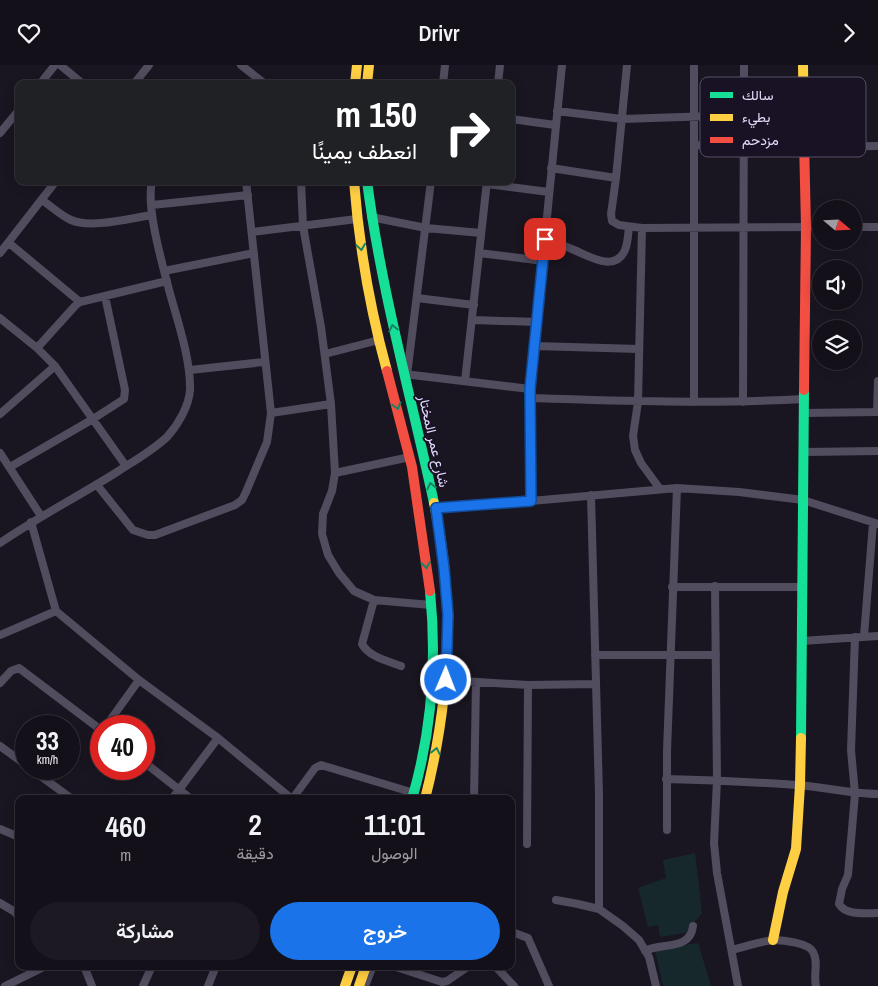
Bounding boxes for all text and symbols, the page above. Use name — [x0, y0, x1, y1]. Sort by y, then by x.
text: Drivr — [418, 18, 460, 48]
icon: heart — [15, 19, 43, 47]
icon: forward — [835, 19, 863, 47]
legend — [700, 77, 866, 157]
text: سالك — [742, 86, 773, 104]
text: 150 m — [336, 91, 417, 138]
icon: right — [435, 100, 500, 165]
text: بطيء — [742, 108, 770, 129]
text: مزدحم — [742, 131, 779, 149]
text: انعطف يمينًا — [312, 136, 417, 166]
north arrow — [812, 200, 862, 250]
map controls — [812, 200, 862, 370]
pin — [524, 218, 566, 260]
icon: arrive — [531, 225, 559, 253]
one-way arrow — [355, 243, 366, 251]
button: sound — [812, 260, 862, 310]
button: layers — [812, 320, 862, 370]
one-way arrow — [388, 323, 399, 332]
street label: شارع عمر المختار — [412, 392, 453, 489]
one-way arrow — [391, 401, 401, 409]
one-way arrow — [426, 481, 437, 490]
one-way arrow — [420, 561, 431, 569]
position arrow — [419, 653, 471, 705]
speed limit sign: 40 — [90, 715, 155, 780]
text: 33 — [36, 724, 59, 758]
one-way arrow — [430, 747, 441, 756]
text: km/h — [37, 752, 58, 768]
text: 2 — [248, 804, 262, 844]
text: 11:01 — [364, 804, 425, 844]
text: 460 — [105, 806, 146, 846]
text: دقيقة — [237, 842, 274, 864]
text: الوصول — [371, 842, 417, 864]
text: m — [120, 844, 131, 866]
button: مشاركة — [30, 902, 260, 960]
button: خروج — [270, 902, 500, 960]

